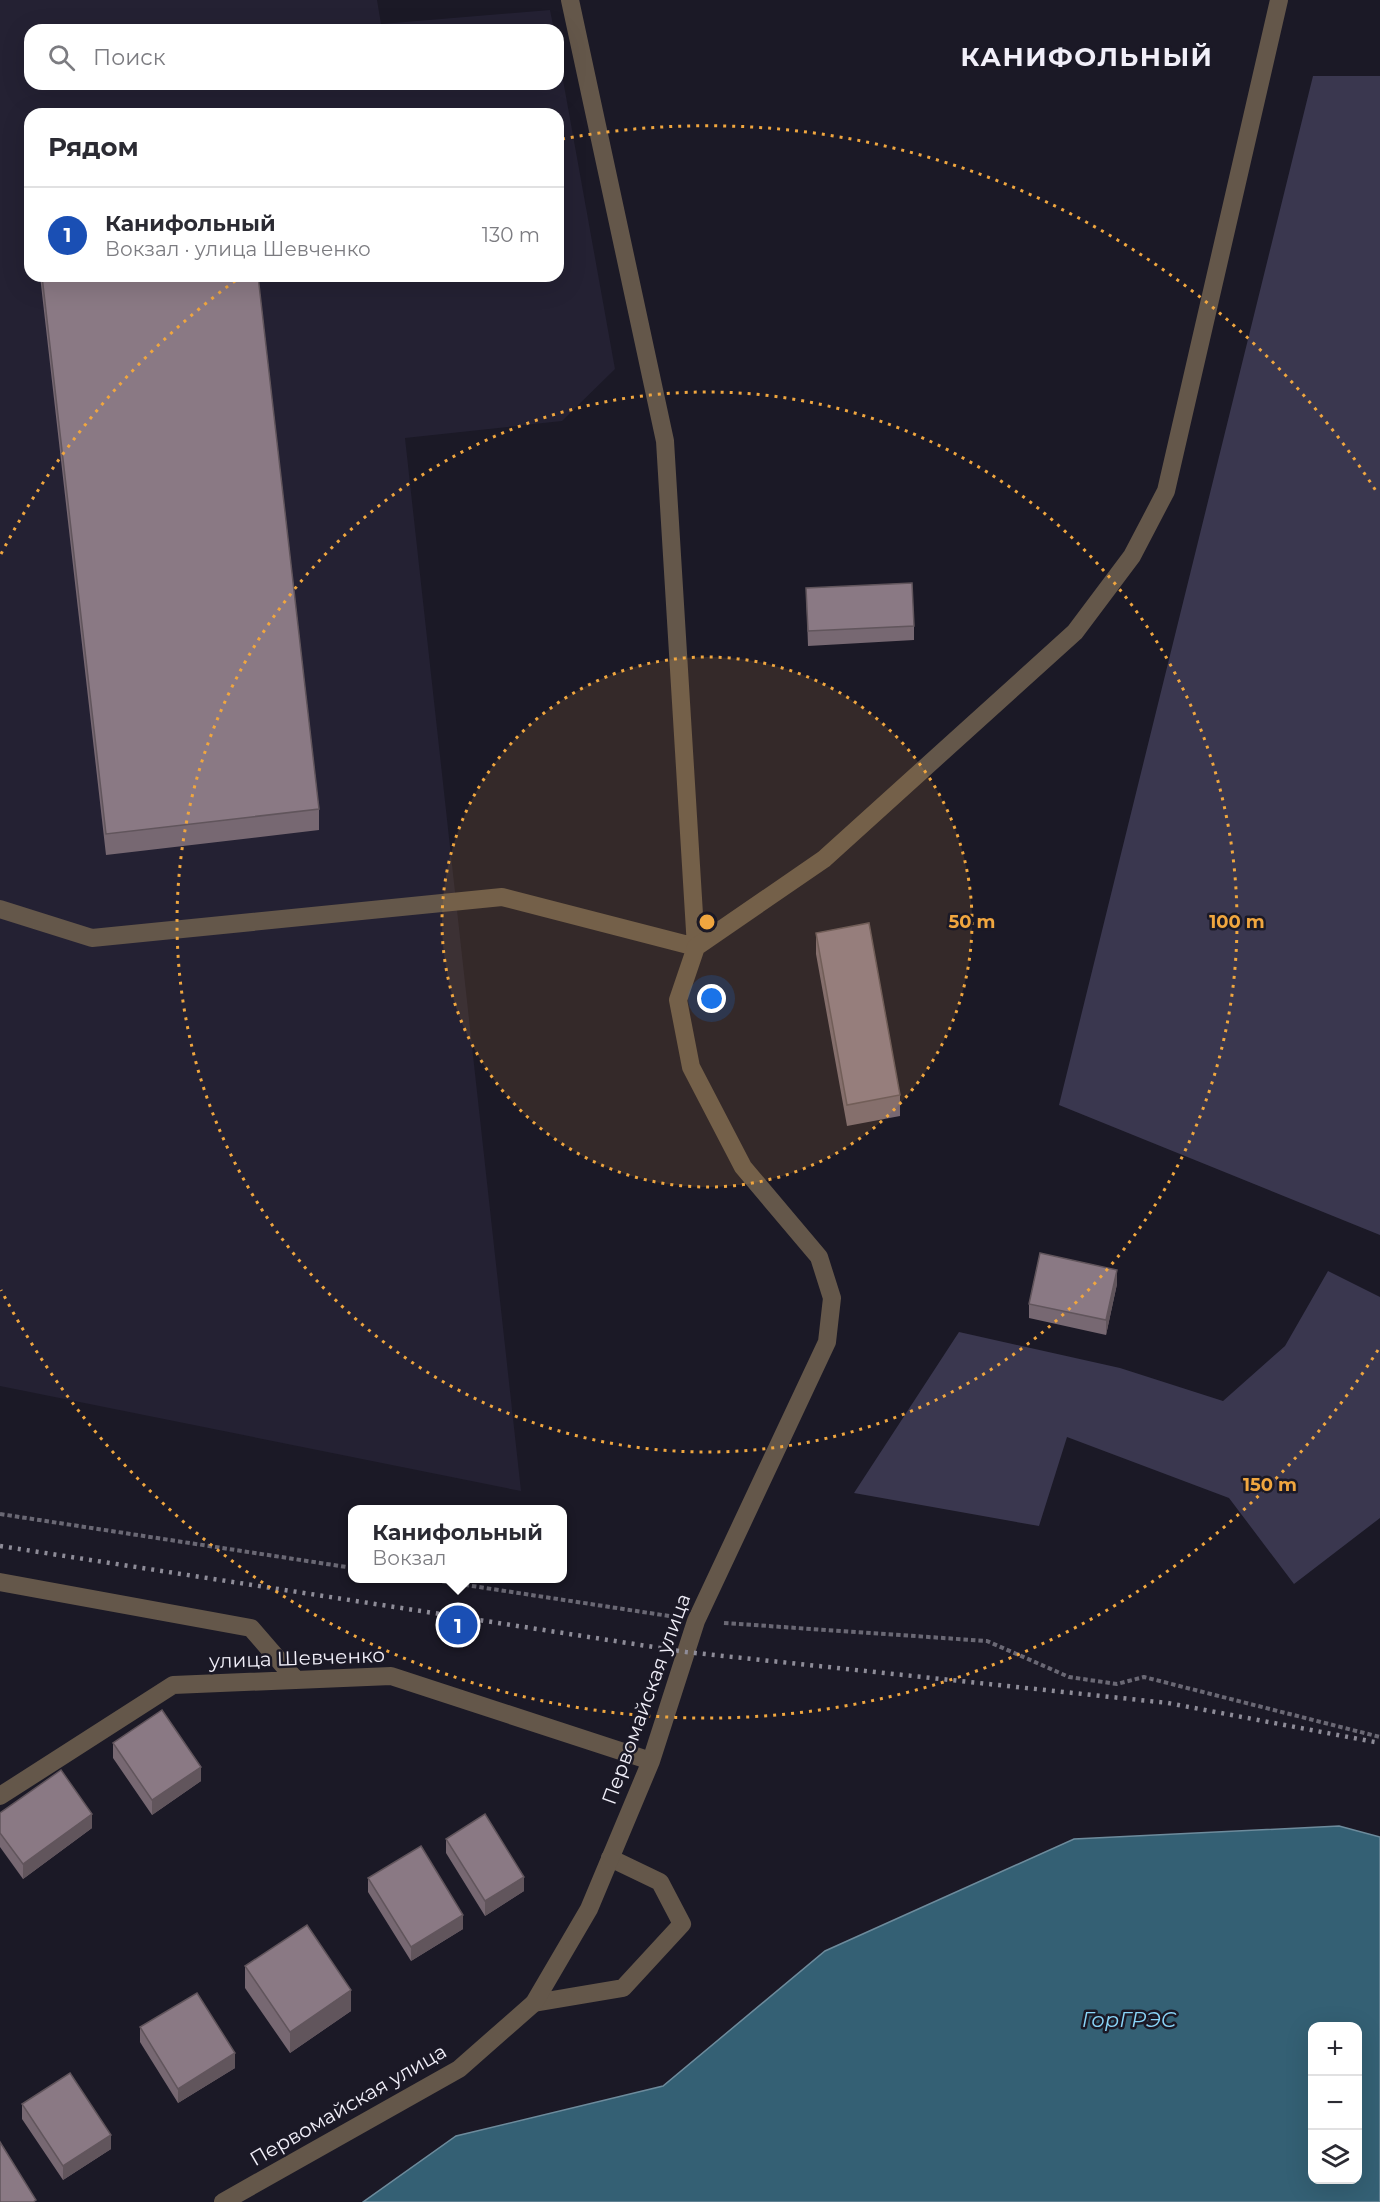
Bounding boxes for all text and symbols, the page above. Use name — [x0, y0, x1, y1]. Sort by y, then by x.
search box — [24, 24, 564, 90]
icon: search — [45, 41, 78, 74]
district label: КАНИФОЛЬНЫЙ — [961, 41, 1213, 73]
text: Поиск — [93, 44, 165, 71]
text: Рядом — [48, 131, 139, 163]
text: Канифольный — [105, 210, 276, 237]
text: 1 — [64, 223, 71, 247]
text: 130 m — [482, 223, 540, 247]
text: Вокзал · улица Шевченко — [105, 237, 371, 261]
text: 50 m — [949, 911, 995, 933]
text: 100 m — [1209, 911, 1265, 933]
centre of rings — [697, 912, 717, 932]
your location — [697, 984, 726, 1013]
text: 150 m — [1243, 1474, 1297, 1496]
popup — [348, 1505, 567, 1583]
text: Канифольный — [372, 1519, 543, 1546]
text: Вокзал — [372, 1546, 447, 1570]
street label: Первомайская улица — [597, 1590, 695, 1808]
pin: 1 — [438, 1602, 478, 1648]
street label: улица Шевченко — [208, 1643, 385, 1673]
water label: ГорГРЭС — [1082, 2007, 1177, 2032]
map controls — [1308, 2022, 1362, 2184]
button: + — [1308, 2022, 1362, 2076]
street label: Первомайская улица — [246, 2039, 450, 2171]
button: − — [1308, 2076, 1362, 2130]
button: layers — [1308, 2130, 1362, 2184]

